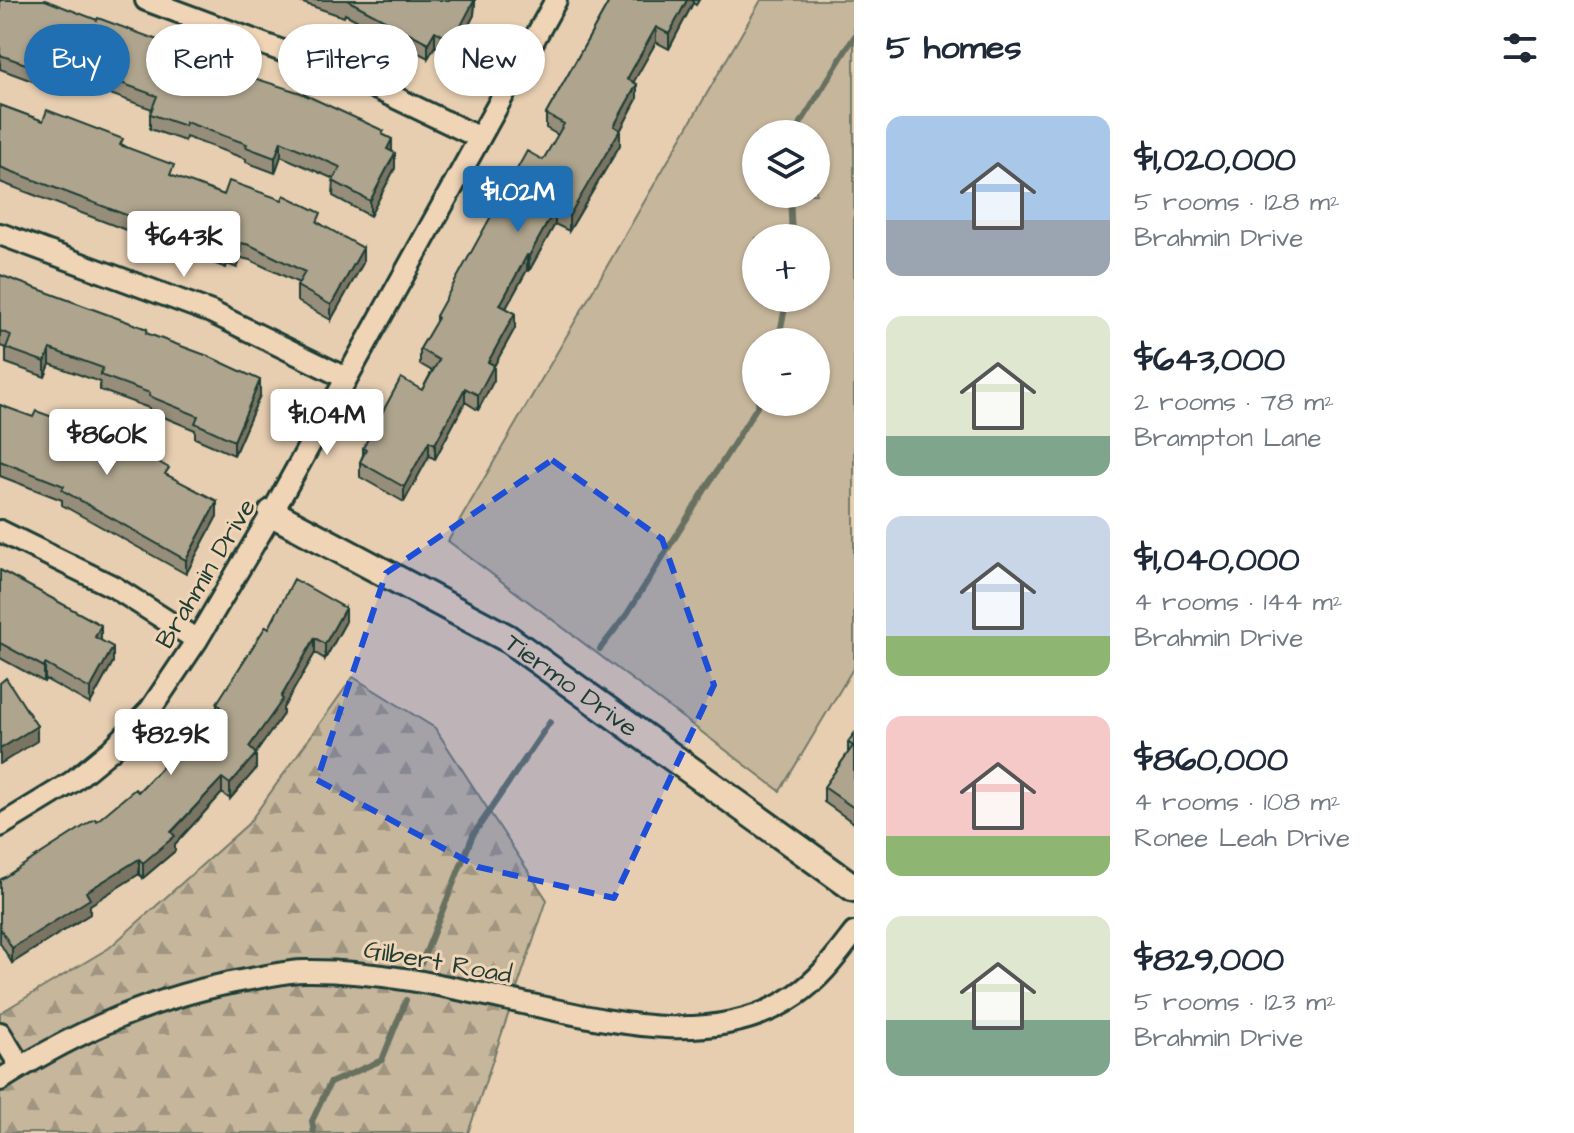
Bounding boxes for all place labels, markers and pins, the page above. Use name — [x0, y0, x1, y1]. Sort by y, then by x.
pin: $1.02M — [453, 166, 583, 234]
pin: $643K — [128, 211, 240, 279]
pin: $1.04M — [262, 389, 392, 457]
pin: $860K — [51, 409, 163, 477]
pin: $829K — [115, 709, 227, 777]

